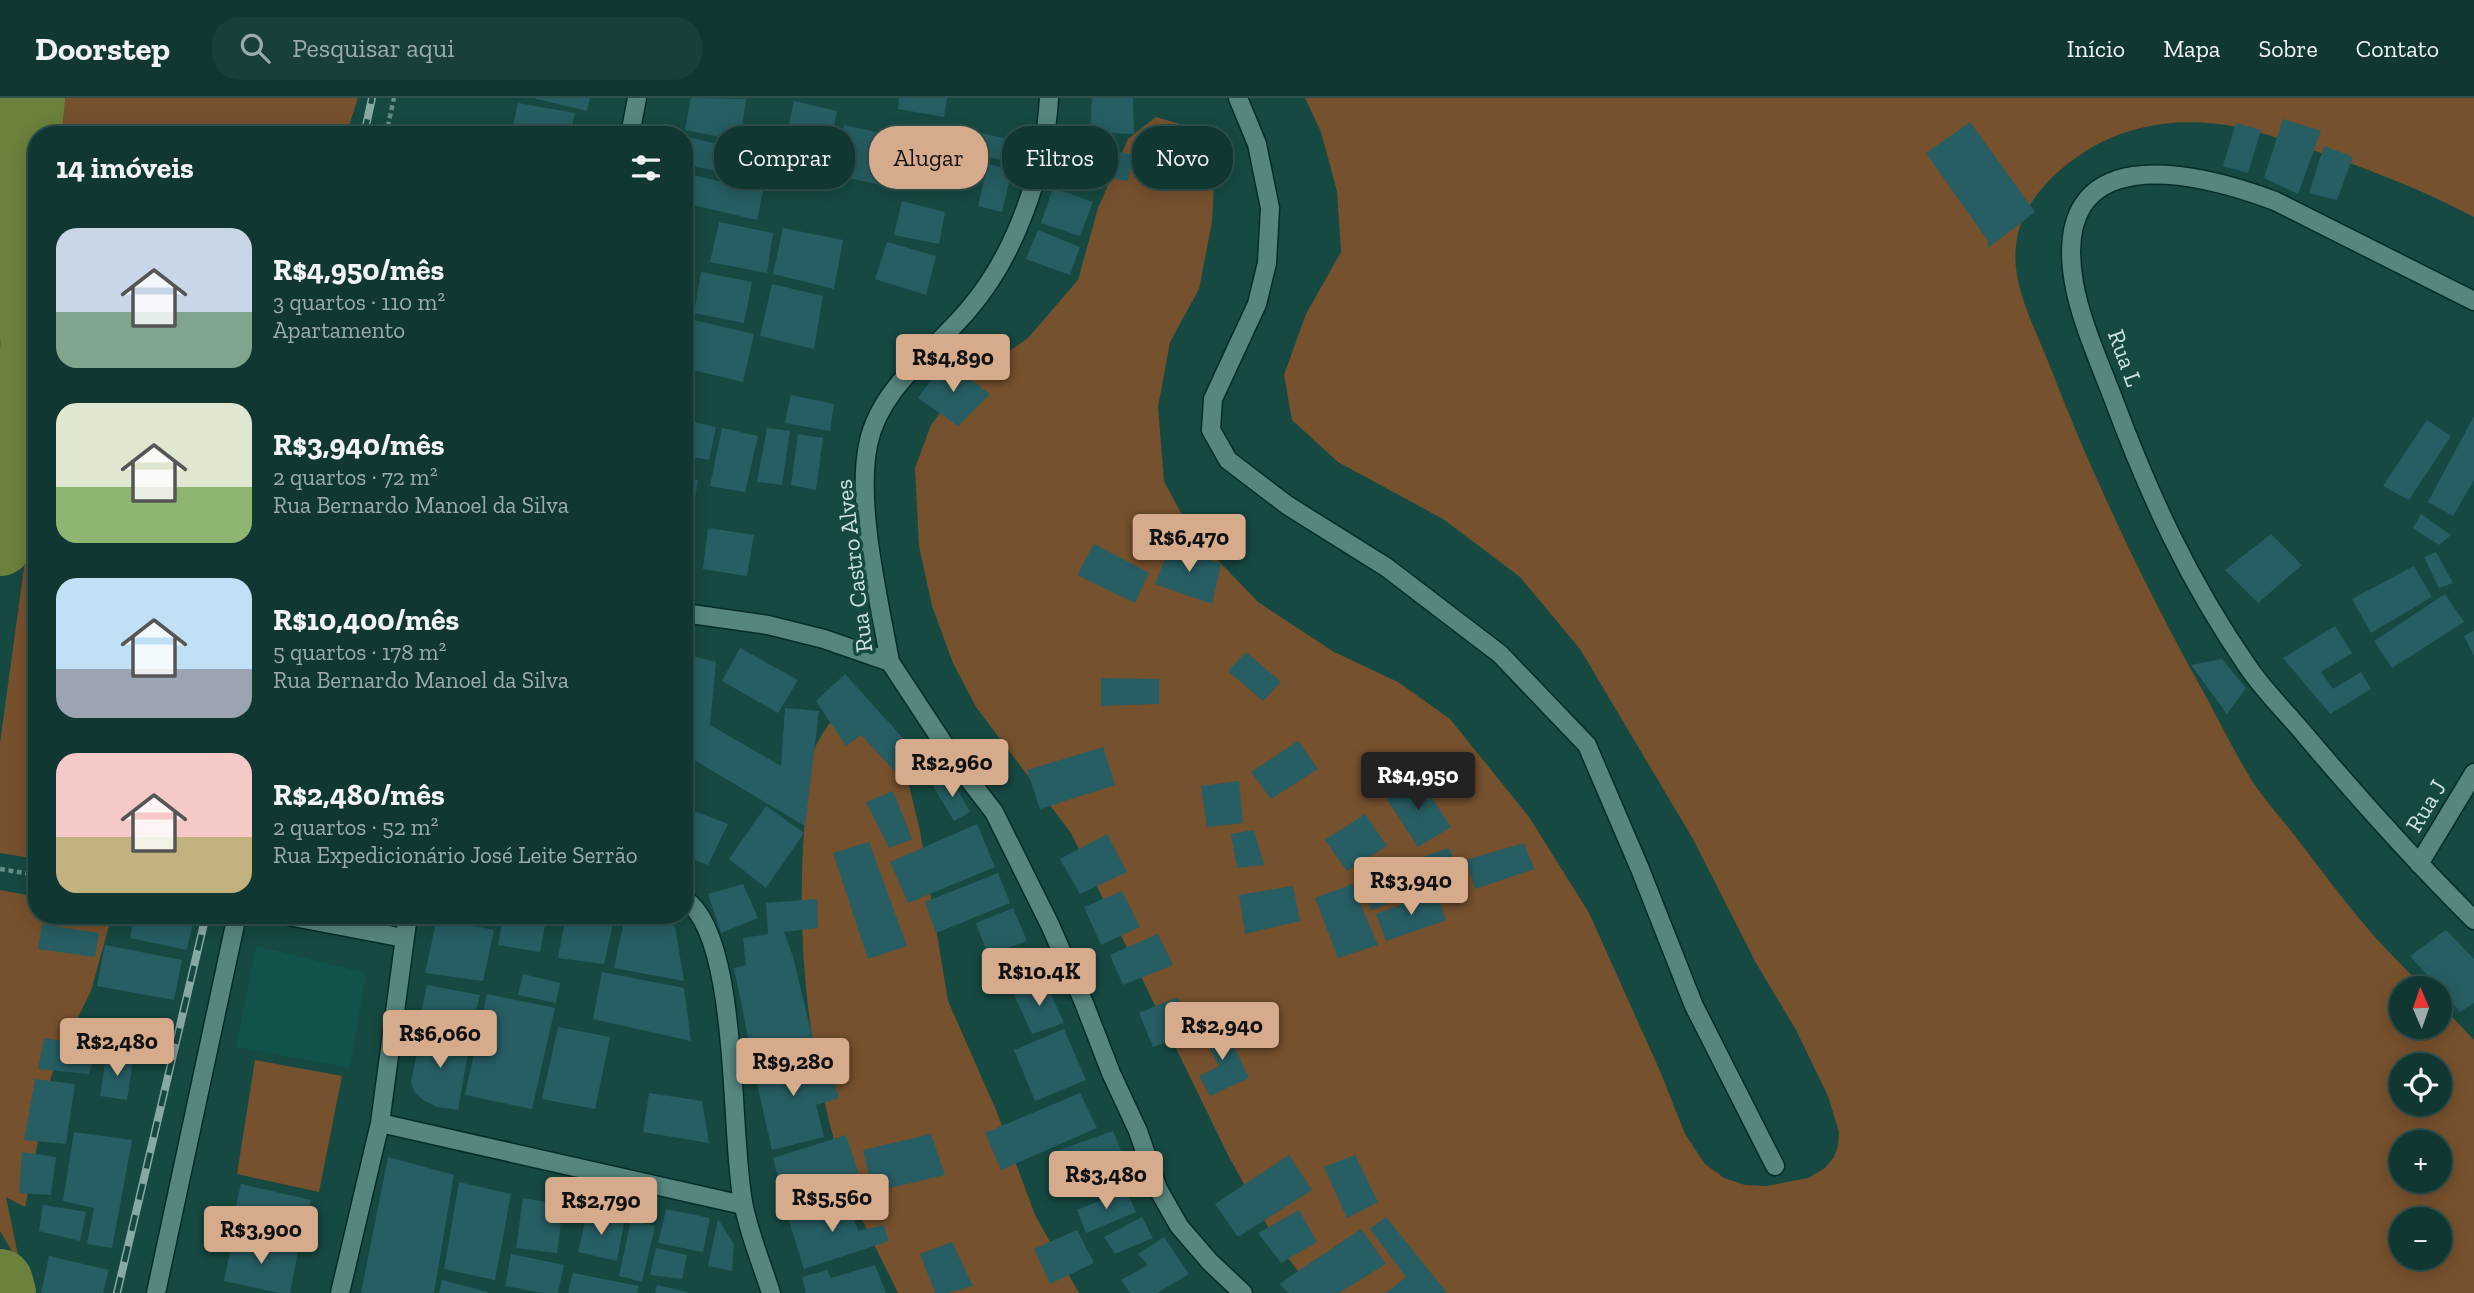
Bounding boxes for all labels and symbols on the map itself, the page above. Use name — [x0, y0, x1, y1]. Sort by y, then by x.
street label: Rua L — [2102, 325, 2149, 390]
pin: R$4,890 — [888, 334, 1018, 394]
street label: Rua Castro Alves — [828, 478, 879, 654]
pin: R$6,470 — [1124, 514, 1254, 574]
pin: R$2,960 — [887, 740, 1017, 799]
pin: R$4,950 — [1353, 752, 1483, 812]
street label: Rua J — [2399, 774, 2452, 837]
pin: R$3,940 — [1346, 858, 1476, 917]
pin: R$10.4K — [974, 948, 1104, 1008]
north arrow — [2389, 976, 2452, 1040]
pin: R$2,940 — [1157, 1002, 1287, 1062]
pin: R$6,060 — [375, 1010, 505, 1070]
pin: R$2,480 — [52, 1018, 182, 1078]
pin: R$9,280 — [728, 1038, 858, 1098]
pin: R$3,480 — [1041, 1152, 1171, 1211]
pin: R$5,560 — [767, 1174, 897, 1234]
pin: R$2,790 — [536, 1178, 666, 1237]
pin: R$3,900 — [196, 1206, 326, 1266]

